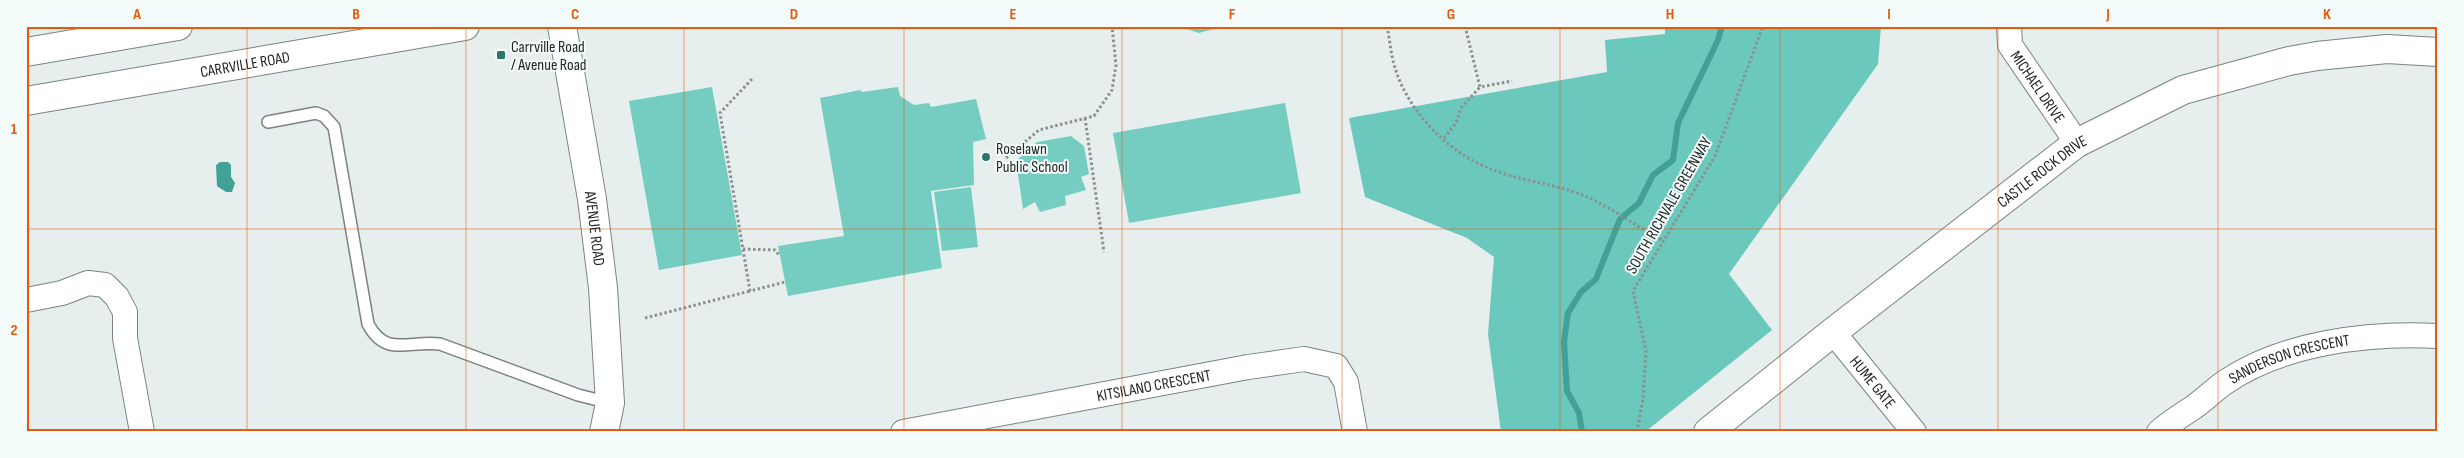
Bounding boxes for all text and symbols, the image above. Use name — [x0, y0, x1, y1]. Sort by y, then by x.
text: A — [132, 5, 141, 24]
text: B — [352, 5, 360, 24]
text: C — [571, 5, 579, 24]
text: D — [790, 5, 798, 24]
text: E — [1010, 5, 1017, 24]
text: F — [1229, 5, 1236, 24]
text: G — [1447, 5, 1455, 24]
text: H — [1666, 5, 1674, 24]
text: I — [1887, 5, 1891, 24]
text: J — [2105, 5, 2110, 24]
text: K — [2323, 5, 2331, 24]
place label: Carrville Road / Avenue Road — [511, 38, 587, 75]
street label: CARRVILLE ROAD — [199, 48, 291, 82]
street label: MICHAEL DRIVE — [2006, 48, 2068, 127]
marker: Carrville Road / Avenue Road — [495, 49, 507, 61]
text: 1 — [11, 120, 18, 139]
street label: CASTLE ROCK DRIVE — [1994, 132, 2090, 212]
street label: SOUTH RICHVALE GREENWAY — [1622, 134, 1716, 277]
place label: Roselawn Public School — [996, 140, 1068, 177]
marker: Roselawn Public School — [980, 151, 992, 163]
street label: AVENUE ROAD — [580, 189, 608, 267]
text: 2 — [10, 321, 18, 340]
street label: SANDERSON CRESCENT — [2226, 331, 2351, 388]
street label: HUME GATE — [1845, 353, 1899, 413]
street label: KITSILANO CRESCENT — [1095, 366, 1213, 406]

